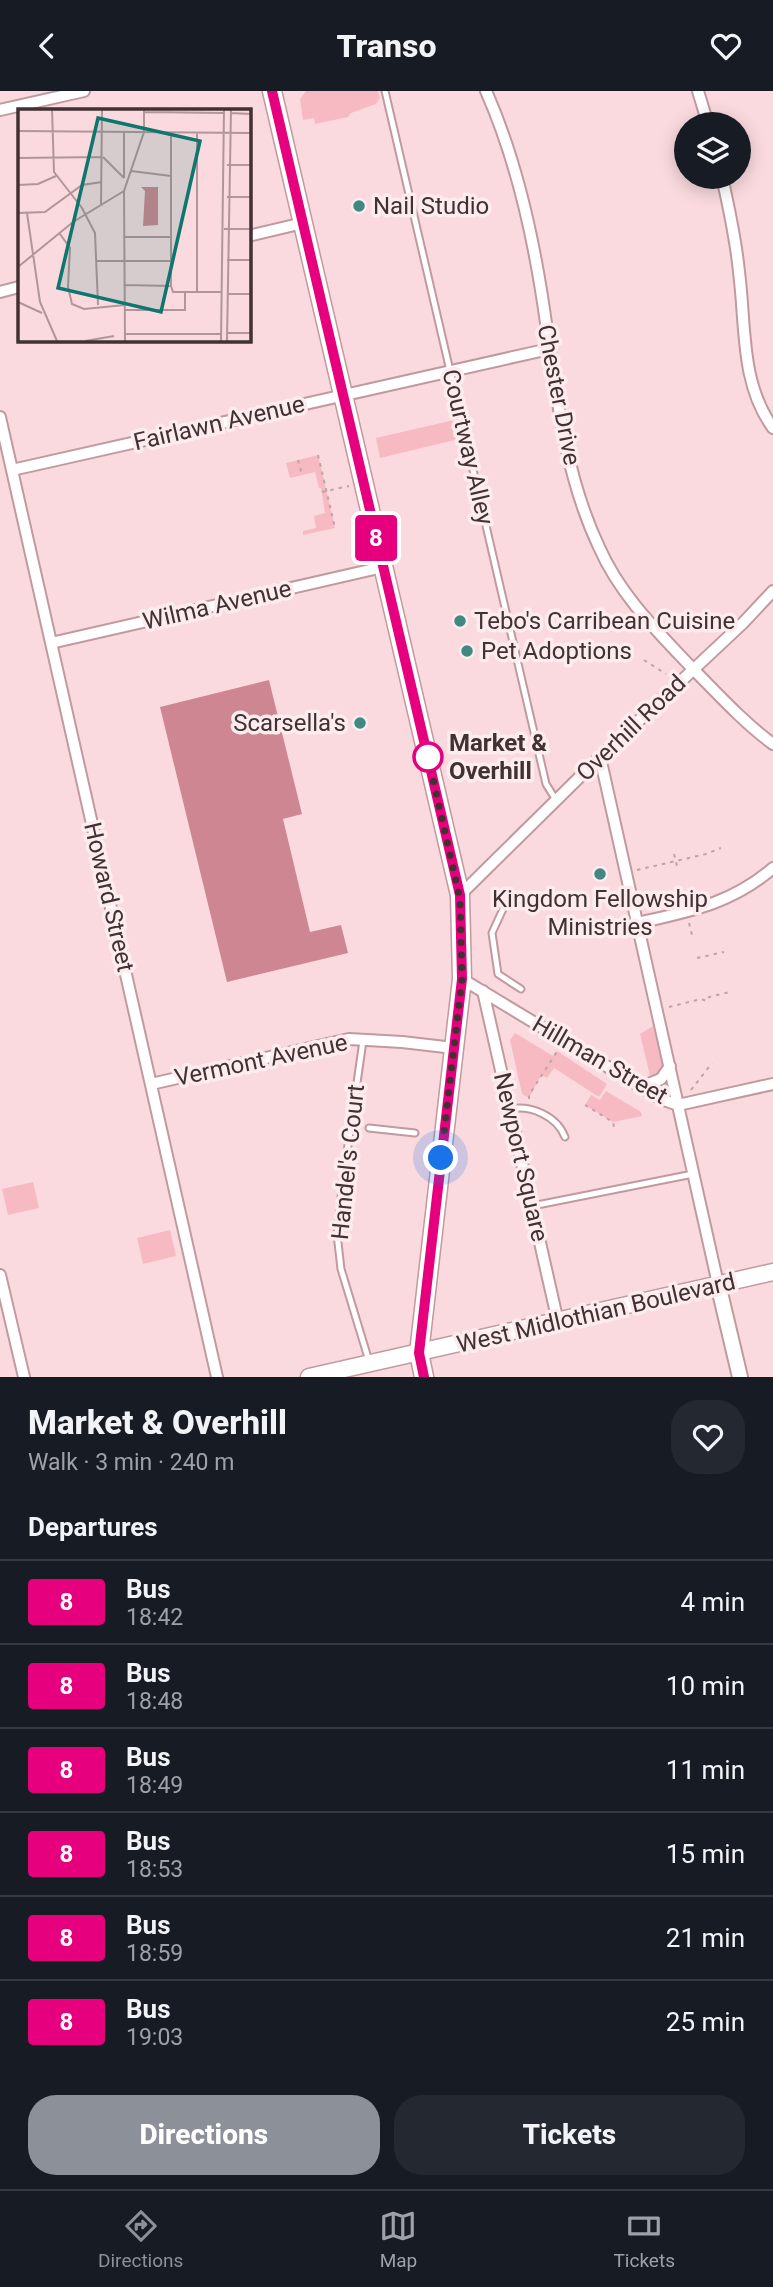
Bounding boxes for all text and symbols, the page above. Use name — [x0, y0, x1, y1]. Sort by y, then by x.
icon: back — [28, 27, 66, 65]
text: Transo — [337, 27, 436, 65]
icon: heart — [707, 27, 745, 65]
inset map — [18, 109, 250, 341]
map controls — [674, 112, 751, 189]
button: layers — [674, 112, 751, 189]
place label: Nail Studio — [373, 192, 489, 220]
marker: Nail Studio — [351, 198, 367, 214]
street label: Chester Drive — [532, 322, 586, 468]
street label: Courtway Alley — [437, 367, 500, 528]
street label: Fairlawn Avenue — [131, 390, 307, 456]
line badge: 8 — [353, 515, 399, 561]
text: 8 — [369, 524, 383, 552]
street label: Wilma Avenue — [140, 574, 294, 636]
place label: Tebo's Carribean Cuisine — [474, 607, 735, 635]
marker: Tebo's Carribean Cuisine — [452, 613, 468, 629]
place label: Pet Adoptions — [481, 637, 632, 665]
marker: Pet Adoptions — [459, 643, 475, 659]
street label: Overhill Road — [571, 669, 691, 787]
place label: Scarsella's — [233, 709, 346, 737]
marker: Scarsella's — [352, 715, 368, 731]
place label: Market & Overhill — [449, 729, 547, 785]
marker: Market & Overhill — [413, 742, 443, 772]
street label: Howard Street — [78, 819, 140, 975]
marker: Kingdom Fellowship Ministries — [592, 866, 608, 882]
place label: Kingdom Fellowship Ministries — [492, 885, 708, 941]
street label: Hillman Street — [528, 1010, 673, 1110]
street label: Vermont Avenue — [172, 1028, 350, 1092]
street label: Newport Square — [488, 1070, 554, 1244]
street label: Handel's Court — [326, 1083, 370, 1241]
your location — [423, 1140, 458, 1175]
street label: West Midlothian Boulevard — [454, 1267, 738, 1359]
button: heart — [671, 1400, 745, 1474]
text: Market & Overhill — [28, 1403, 287, 1442]
text: Walk · 3 min · 240 m — [28, 1449, 234, 1476]
text: Departures — [28, 1512, 158, 1542]
text: Bus — [126, 1574, 171, 1604]
text: 4 min — [680, 1587, 745, 1617]
text: 8 — [60, 1588, 73, 1616]
text: 18:42 — [126, 1604, 183, 1631]
text: Bus — [126, 1658, 171, 1688]
text: 10 min — [666, 1671, 745, 1701]
text: 8 — [60, 1672, 73, 1700]
text: 18:48 — [126, 1688, 183, 1715]
text: Bus — [126, 1742, 171, 1772]
text: 11 min — [666, 1755, 745, 1785]
text: 8 — [60, 1756, 73, 1784]
text: 18:49 — [126, 1772, 183, 1799]
text: Bus — [126, 1826, 171, 1856]
text: 15 min — [666, 1839, 745, 1869]
text: 8 — [60, 1840, 73, 1868]
text: 18:53 — [126, 1856, 183, 1883]
text: Bus — [126, 1910, 171, 1940]
text: 21 min — [666, 1923, 745, 1953]
text: 8 — [60, 1924, 73, 1952]
text: 18:59 — [126, 1940, 183, 1967]
text: Bus — [126, 1994, 171, 2024]
text: 25 min — [666, 2007, 745, 2037]
text: 8 — [60, 2008, 73, 2036]
text: 19:03 — [126, 2024, 183, 2051]
button: Directions — [28, 2095, 380, 2175]
button: Tickets — [394, 2095, 745, 2175]
tab: Directions — [98, 2207, 183, 2272]
tab: Map — [379, 2207, 417, 2272]
tab: Tickets — [614, 2207, 675, 2272]

